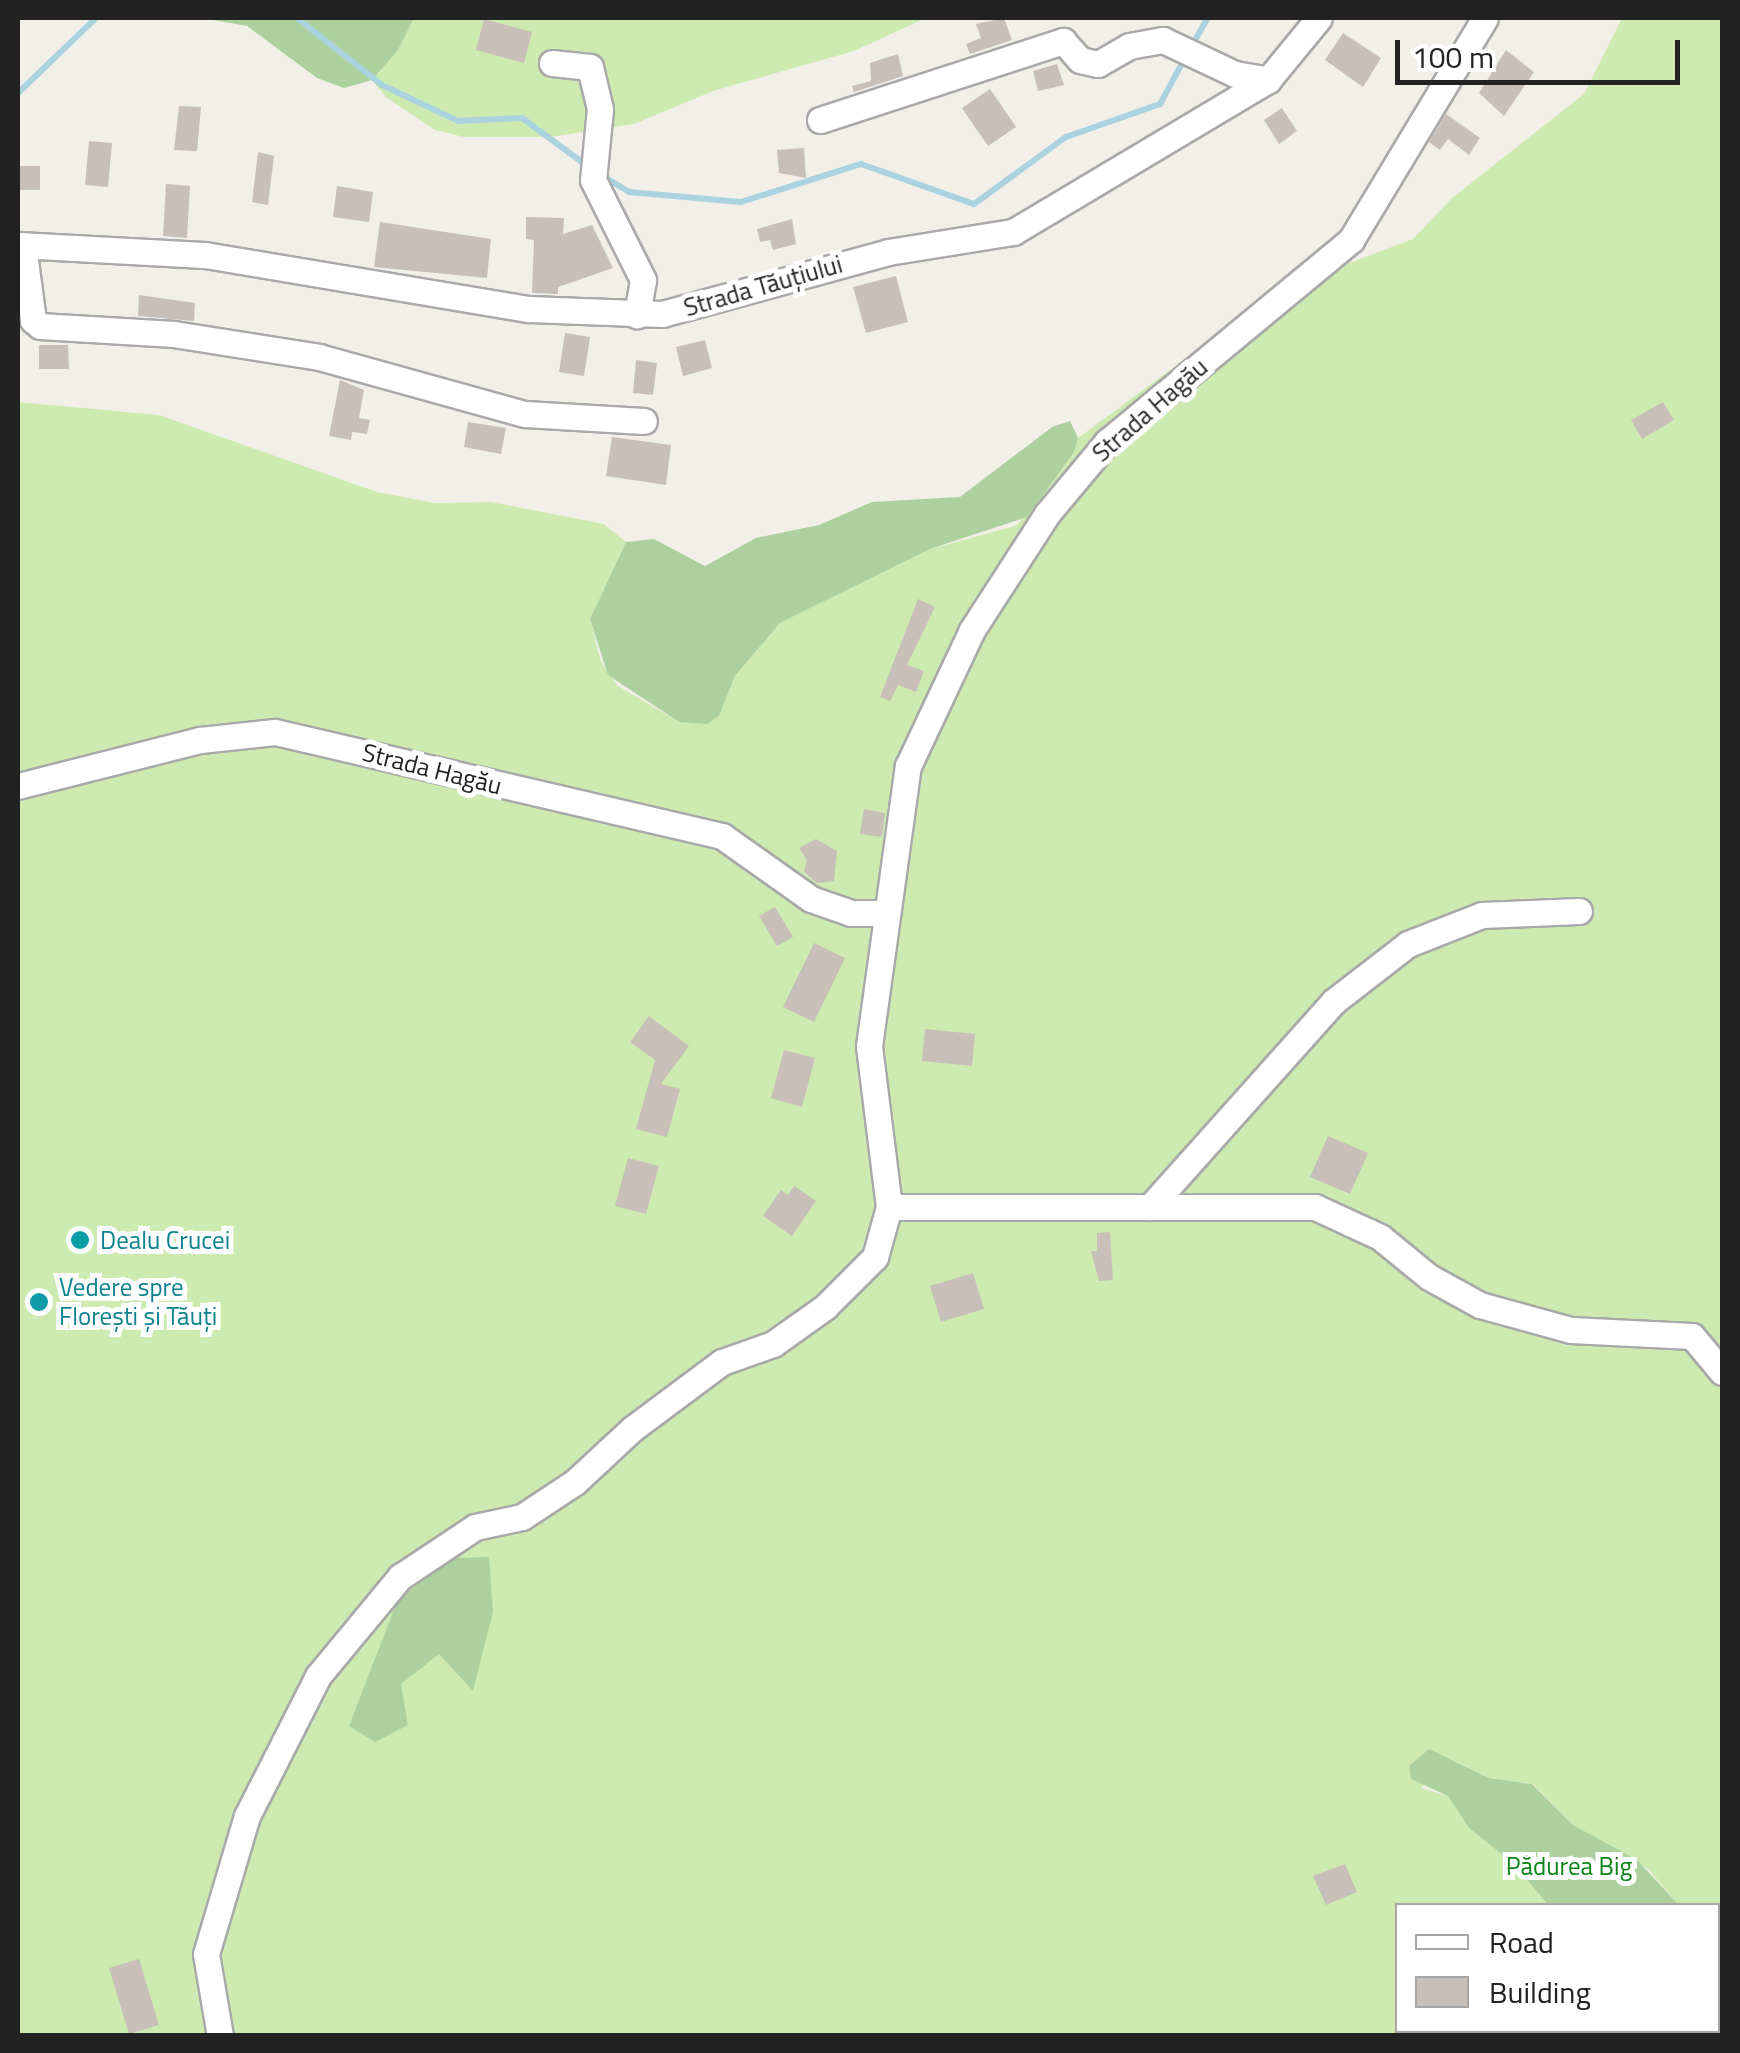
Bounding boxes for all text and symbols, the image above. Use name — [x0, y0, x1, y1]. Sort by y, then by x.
scale bar — [1400, 20, 1685, 82]
text: 100 m — [1412, 34, 1494, 80]
street label: Strada Tăuțiului — [680, 249, 846, 323]
street label: Strada Hagău — [1086, 352, 1214, 468]
street label: Strada Hagău — [359, 737, 505, 801]
place label: Dealu Crucei — [100, 1225, 230, 1255]
marker: Dealu Crucei — [69, 1229, 91, 1251]
place label: Vedere spre Florești și Tăuți — [59, 1273, 217, 1332]
marker: Vedere spre Florești și Tăuți — [28, 1291, 50, 1313]
park label: Pădurea Big — [1506, 1851, 1632, 1881]
legend — [1395, 1903, 1720, 2033]
text: Road — [1489, 1919, 1554, 1965]
text: Building — [1489, 1969, 1591, 2015]

